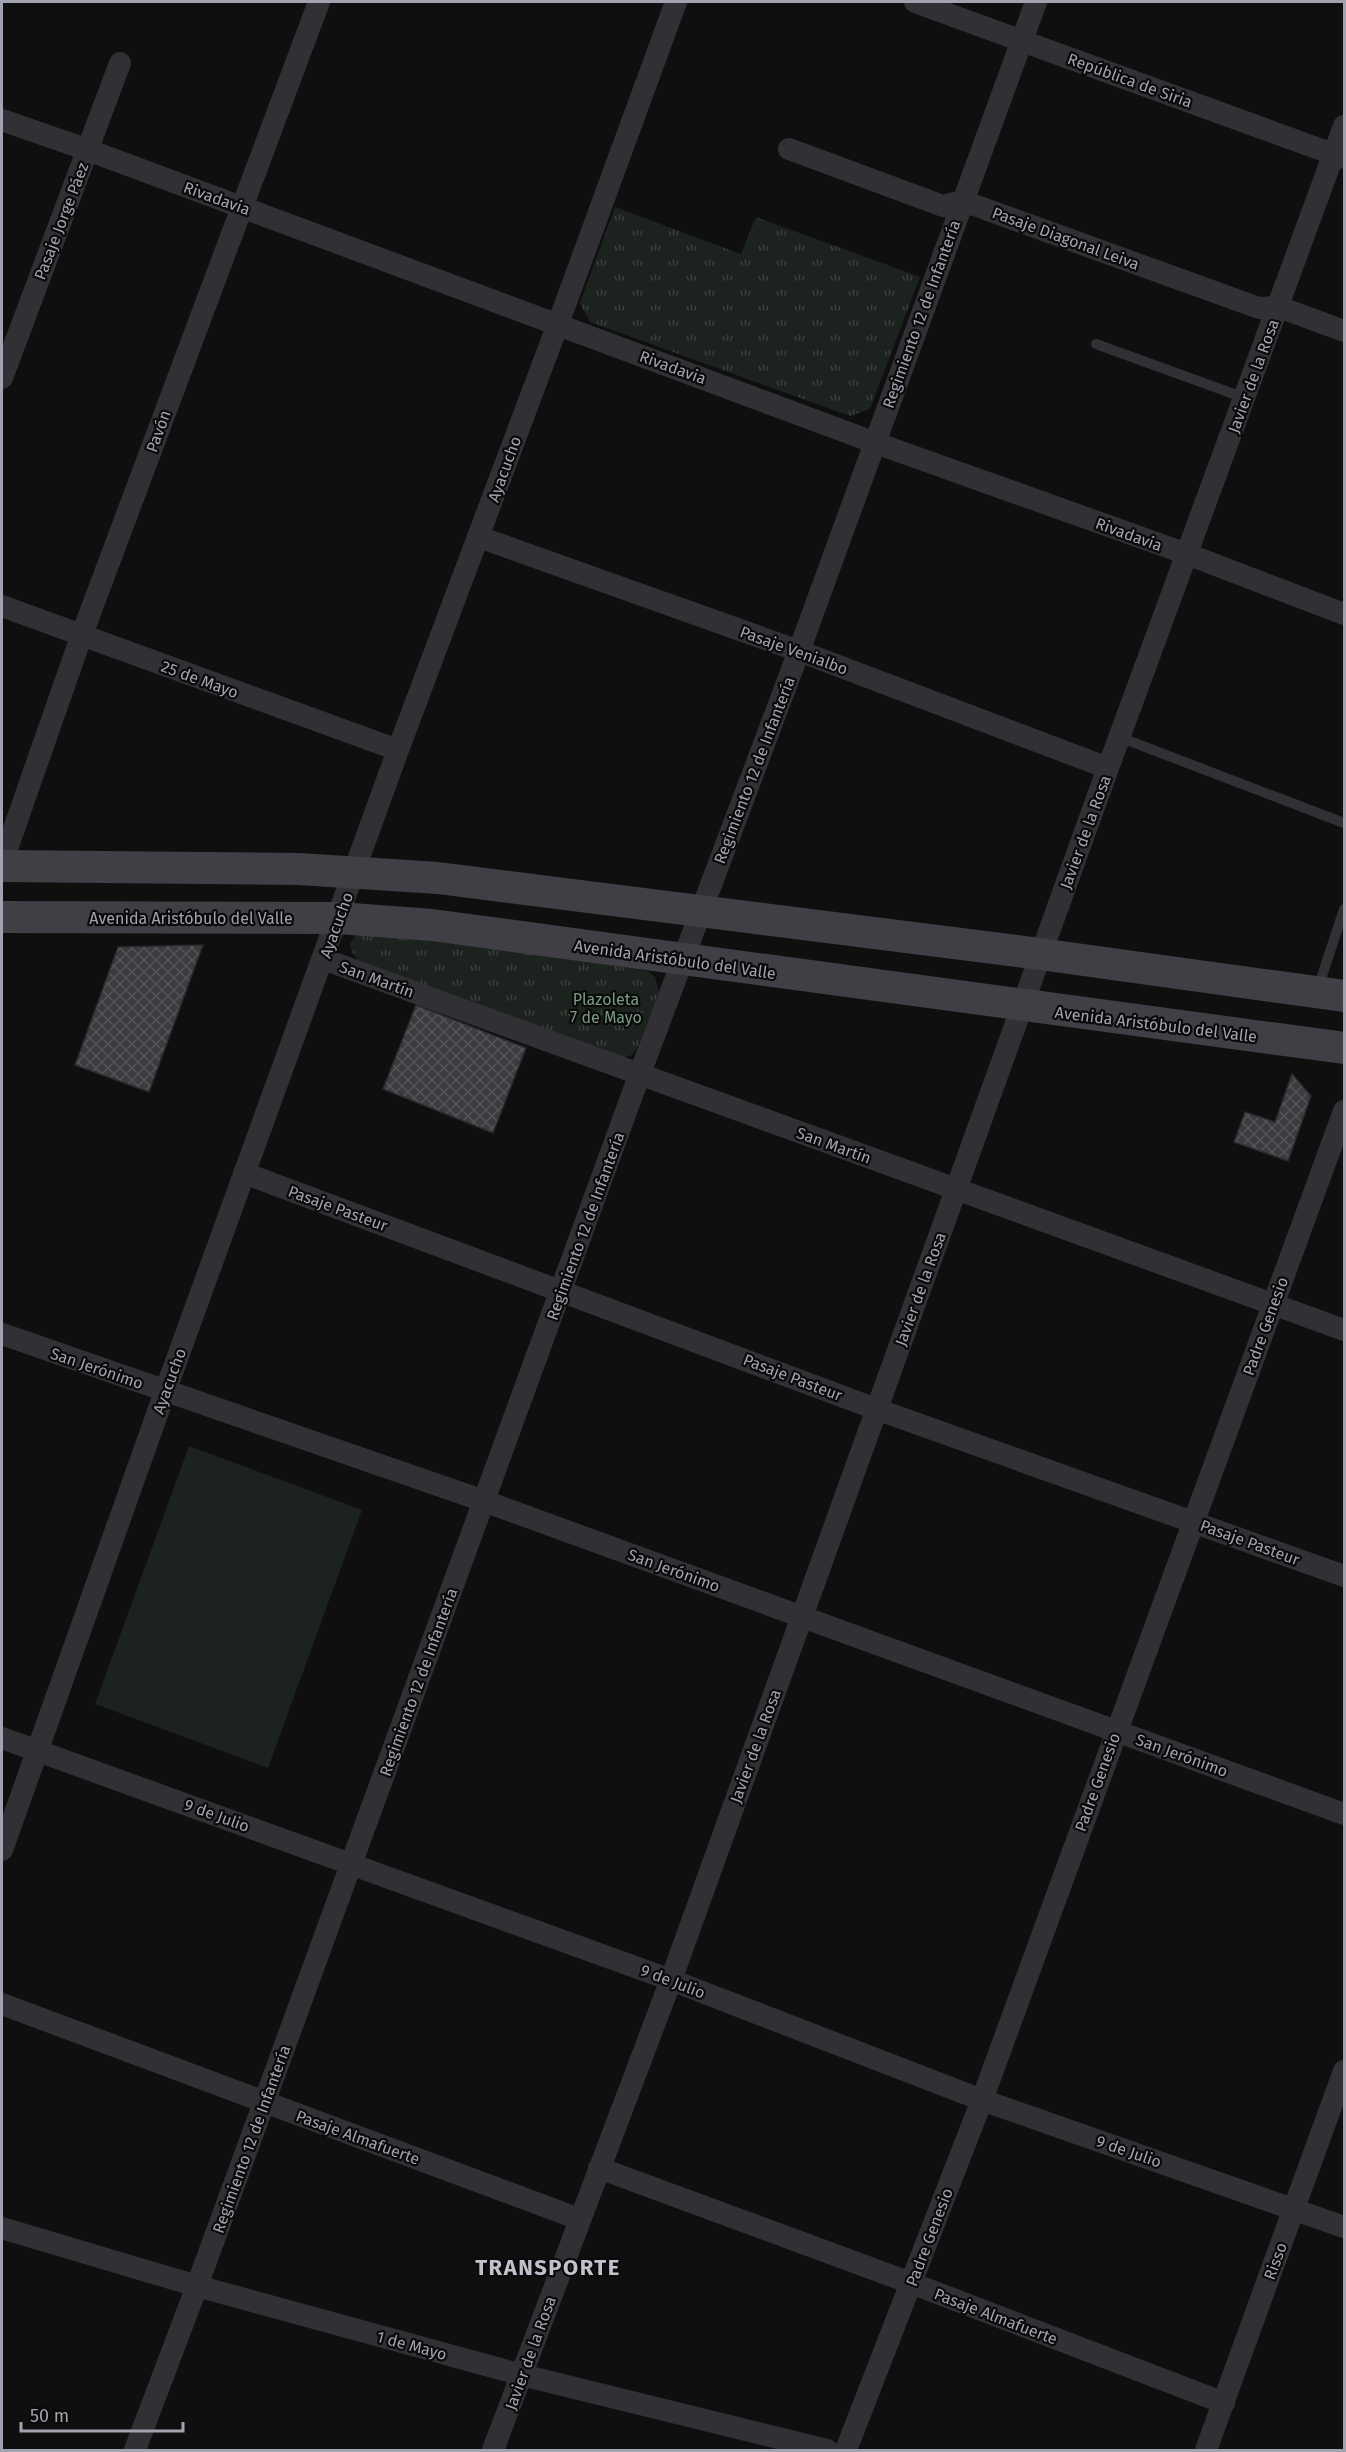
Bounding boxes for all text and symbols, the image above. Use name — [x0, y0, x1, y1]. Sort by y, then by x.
street label: República de Siria — [1065, 49, 1195, 112]
street label: Pasaje Jorge Páez — [30, 160, 93, 283]
street label: Rivadavia — [181, 178, 253, 219]
street label: Pasaje Diagonal Leiva — [990, 203, 1142, 274]
street label: Regimiento 12 de Infantería — [879, 217, 964, 411]
street label: Javier de la Rosa — [1224, 317, 1283, 436]
street label: Rivadavia — [637, 347, 709, 388]
street label: Pavón — [142, 408, 175, 455]
street label: Ayacucho — [484, 434, 525, 505]
street label: Rivadavia — [1093, 514, 1165, 555]
street label: Pasaje Venialbo — [737, 622, 850, 679]
street label: 25 de Mayo — [159, 657, 241, 702]
street label: Regimiento 12 de Infantería — [710, 674, 799, 866]
street label: Javier de la Rosa — [1056, 773, 1115, 892]
street label: Ayacucho — [316, 890, 357, 961]
street label: Avenida Aristóbulo del Valle — [89, 909, 293, 928]
street label: Avenida Aristóbulo del Valle — [573, 936, 777, 983]
street label: San Martín — [337, 957, 417, 1002]
park label: Plazoleta 7 de Mayo — [570, 990, 642, 1027]
street label: Avenida Aristóbulo del Valle — [1054, 1003, 1258, 1046]
street label: San Martín — [794, 1123, 874, 1168]
street label: Regimiento 12 de Infantería — [543, 1129, 628, 1323]
street label: Pasaje Pasteur — [286, 1182, 391, 1236]
street label: Javier de la Rosa — [891, 1230, 950, 1349]
street label: Padre Genesio — [1239, 1274, 1292, 1378]
street label: San Jerónimo — [48, 1344, 146, 1393]
street label: Ayacucho — [149, 1346, 190, 1417]
street label: Pasaje Pasteur — [741, 1350, 846, 1405]
street label: Pasaje Pasteur — [1198, 1516, 1303, 1570]
street label: San Jerónimo — [625, 1545, 722, 1596]
street label: Regimiento 12 de Infantería — [376, 1585, 461, 1779]
street label: Javier de la Rosa — [726, 1687, 785, 1806]
street label: Padre Genesio — [1071, 1730, 1124, 1834]
street label: San Jerónimo — [1133, 1730, 1230, 1781]
street label: 9 de Julio — [182, 1795, 252, 1836]
street label: 9 de Julio — [638, 1960, 708, 2003]
street label: Regimiento 12 de Infantería — [209, 2042, 294, 2236]
street label: Pasaje Almafuerte — [293, 2106, 422, 2169]
street label: 9 de Julio — [1094, 2131, 1164, 2172]
street label: Padre Genesio — [902, 2185, 957, 2289]
street label: Risso — [1260, 2240, 1291, 2282]
district label: TRANSPORTE — [475, 2254, 621, 2281]
street label: Pasaje Almafuerte — [932, 2284, 1060, 2349]
street label: Javier de la Rosa — [501, 2294, 560, 2413]
street label: 1 de Mayo — [375, 2327, 449, 2364]
scale bar — [21, 2395, 183, 2433]
text: 50 m — [30, 2405, 69, 2427]

